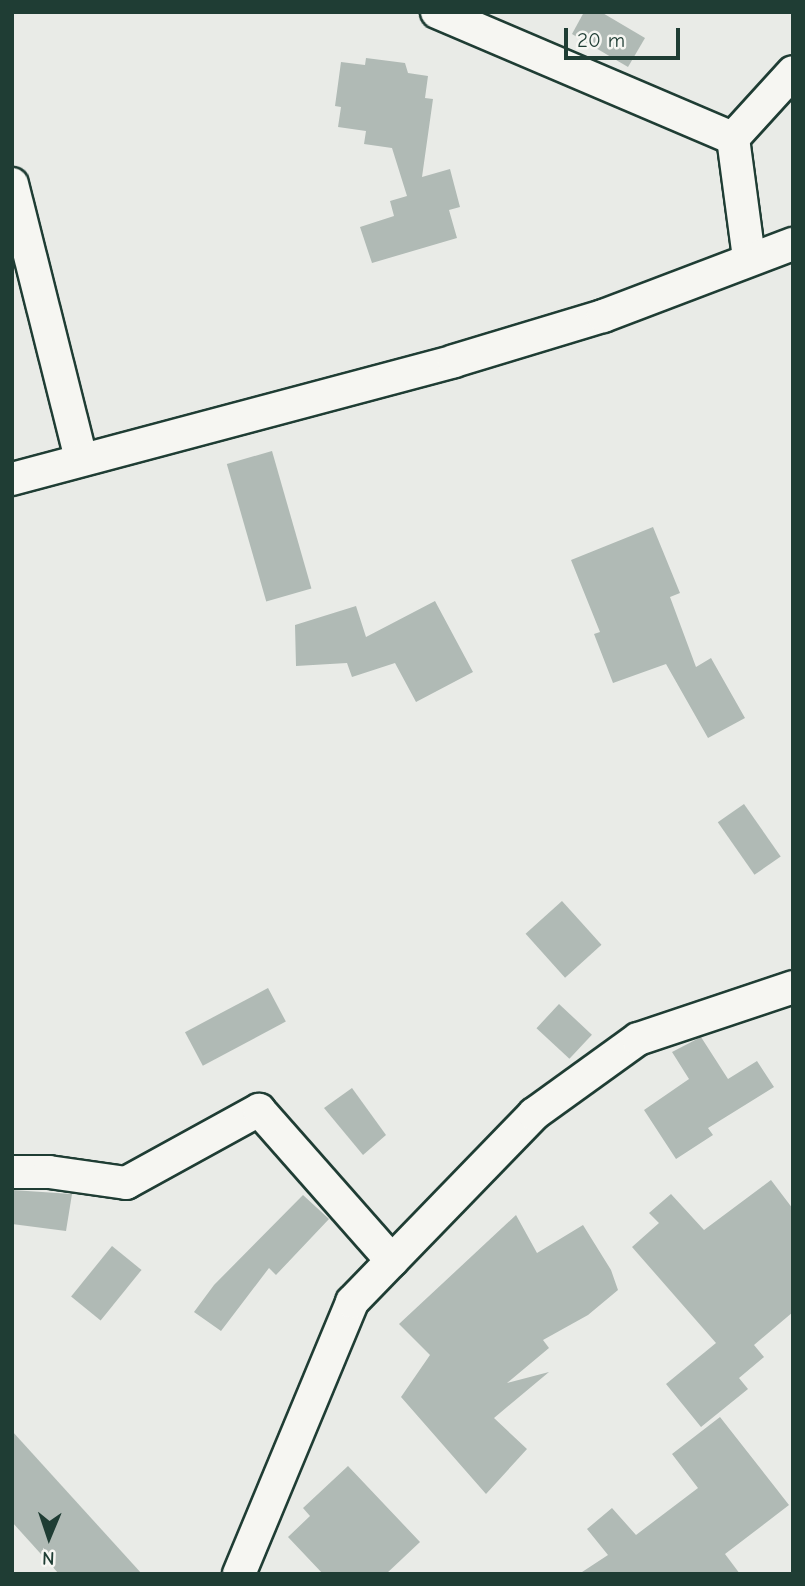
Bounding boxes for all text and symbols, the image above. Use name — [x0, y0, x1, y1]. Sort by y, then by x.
scale bar — [567, 14, 682, 58]
text: 20 m — [577, 28, 625, 52]
north arrow — [14, 1502, 84, 1572]
text: N — [42, 1547, 55, 1569]

